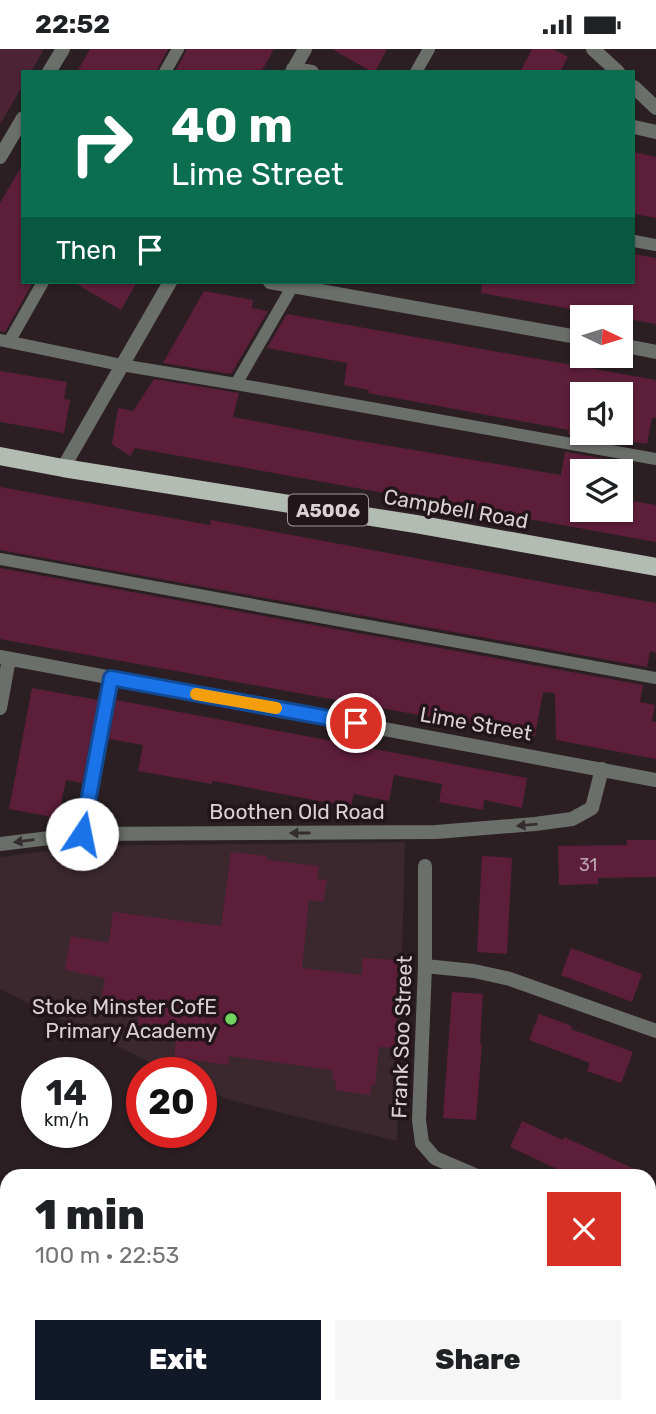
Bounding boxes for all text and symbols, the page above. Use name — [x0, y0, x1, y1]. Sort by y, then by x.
text: 22:52 — [35, 9, 110, 40]
text: 40 m — [171, 96, 293, 154]
icon: right — [56, 98, 147, 189]
text: Lime Street — [171, 155, 343, 193]
icon: arrive — [131, 231, 169, 269]
text: Then — [56, 235, 117, 266]
north arrow — [570, 305, 634, 367]
map controls — [570, 305, 633, 522]
button: sound — [570, 382, 633, 445]
button: layers — [570, 459, 633, 522]
street label: Campbell Road — [382, 484, 530, 534]
road number: A5006 — [288, 495, 368, 525]
pin — [326, 693, 386, 753]
street label: Lime Street — [418, 701, 534, 746]
icon: arrive — [337, 704, 375, 742]
position arrow — [45, 797, 119, 871]
street label: Boothen Old Road — [209, 799, 385, 824]
one-way arrow — [516, 820, 538, 831]
one-way arrow — [289, 827, 311, 839]
one-way arrow — [13, 836, 35, 847]
house number: 31 — [579, 854, 597, 876]
street label: Frank Soo Street — [386, 955, 417, 1119]
place label: Stoke Minster CofE Primary Academy — [32, 994, 217, 1043]
marker: Stoke Minster CofE Primary Academy — [223, 1011, 239, 1027]
speed limit sign: 20 — [126, 1057, 217, 1148]
text: 14 — [46, 1072, 87, 1114]
text: km/h — [44, 1109, 89, 1131]
text: 1 min — [35, 1190, 145, 1240]
button: close — [547, 1192, 621, 1266]
text: 100 m · 22:53 — [35, 1241, 179, 1269]
button: Exit — [35, 1320, 321, 1400]
button: Share — [335, 1320, 621, 1400]

